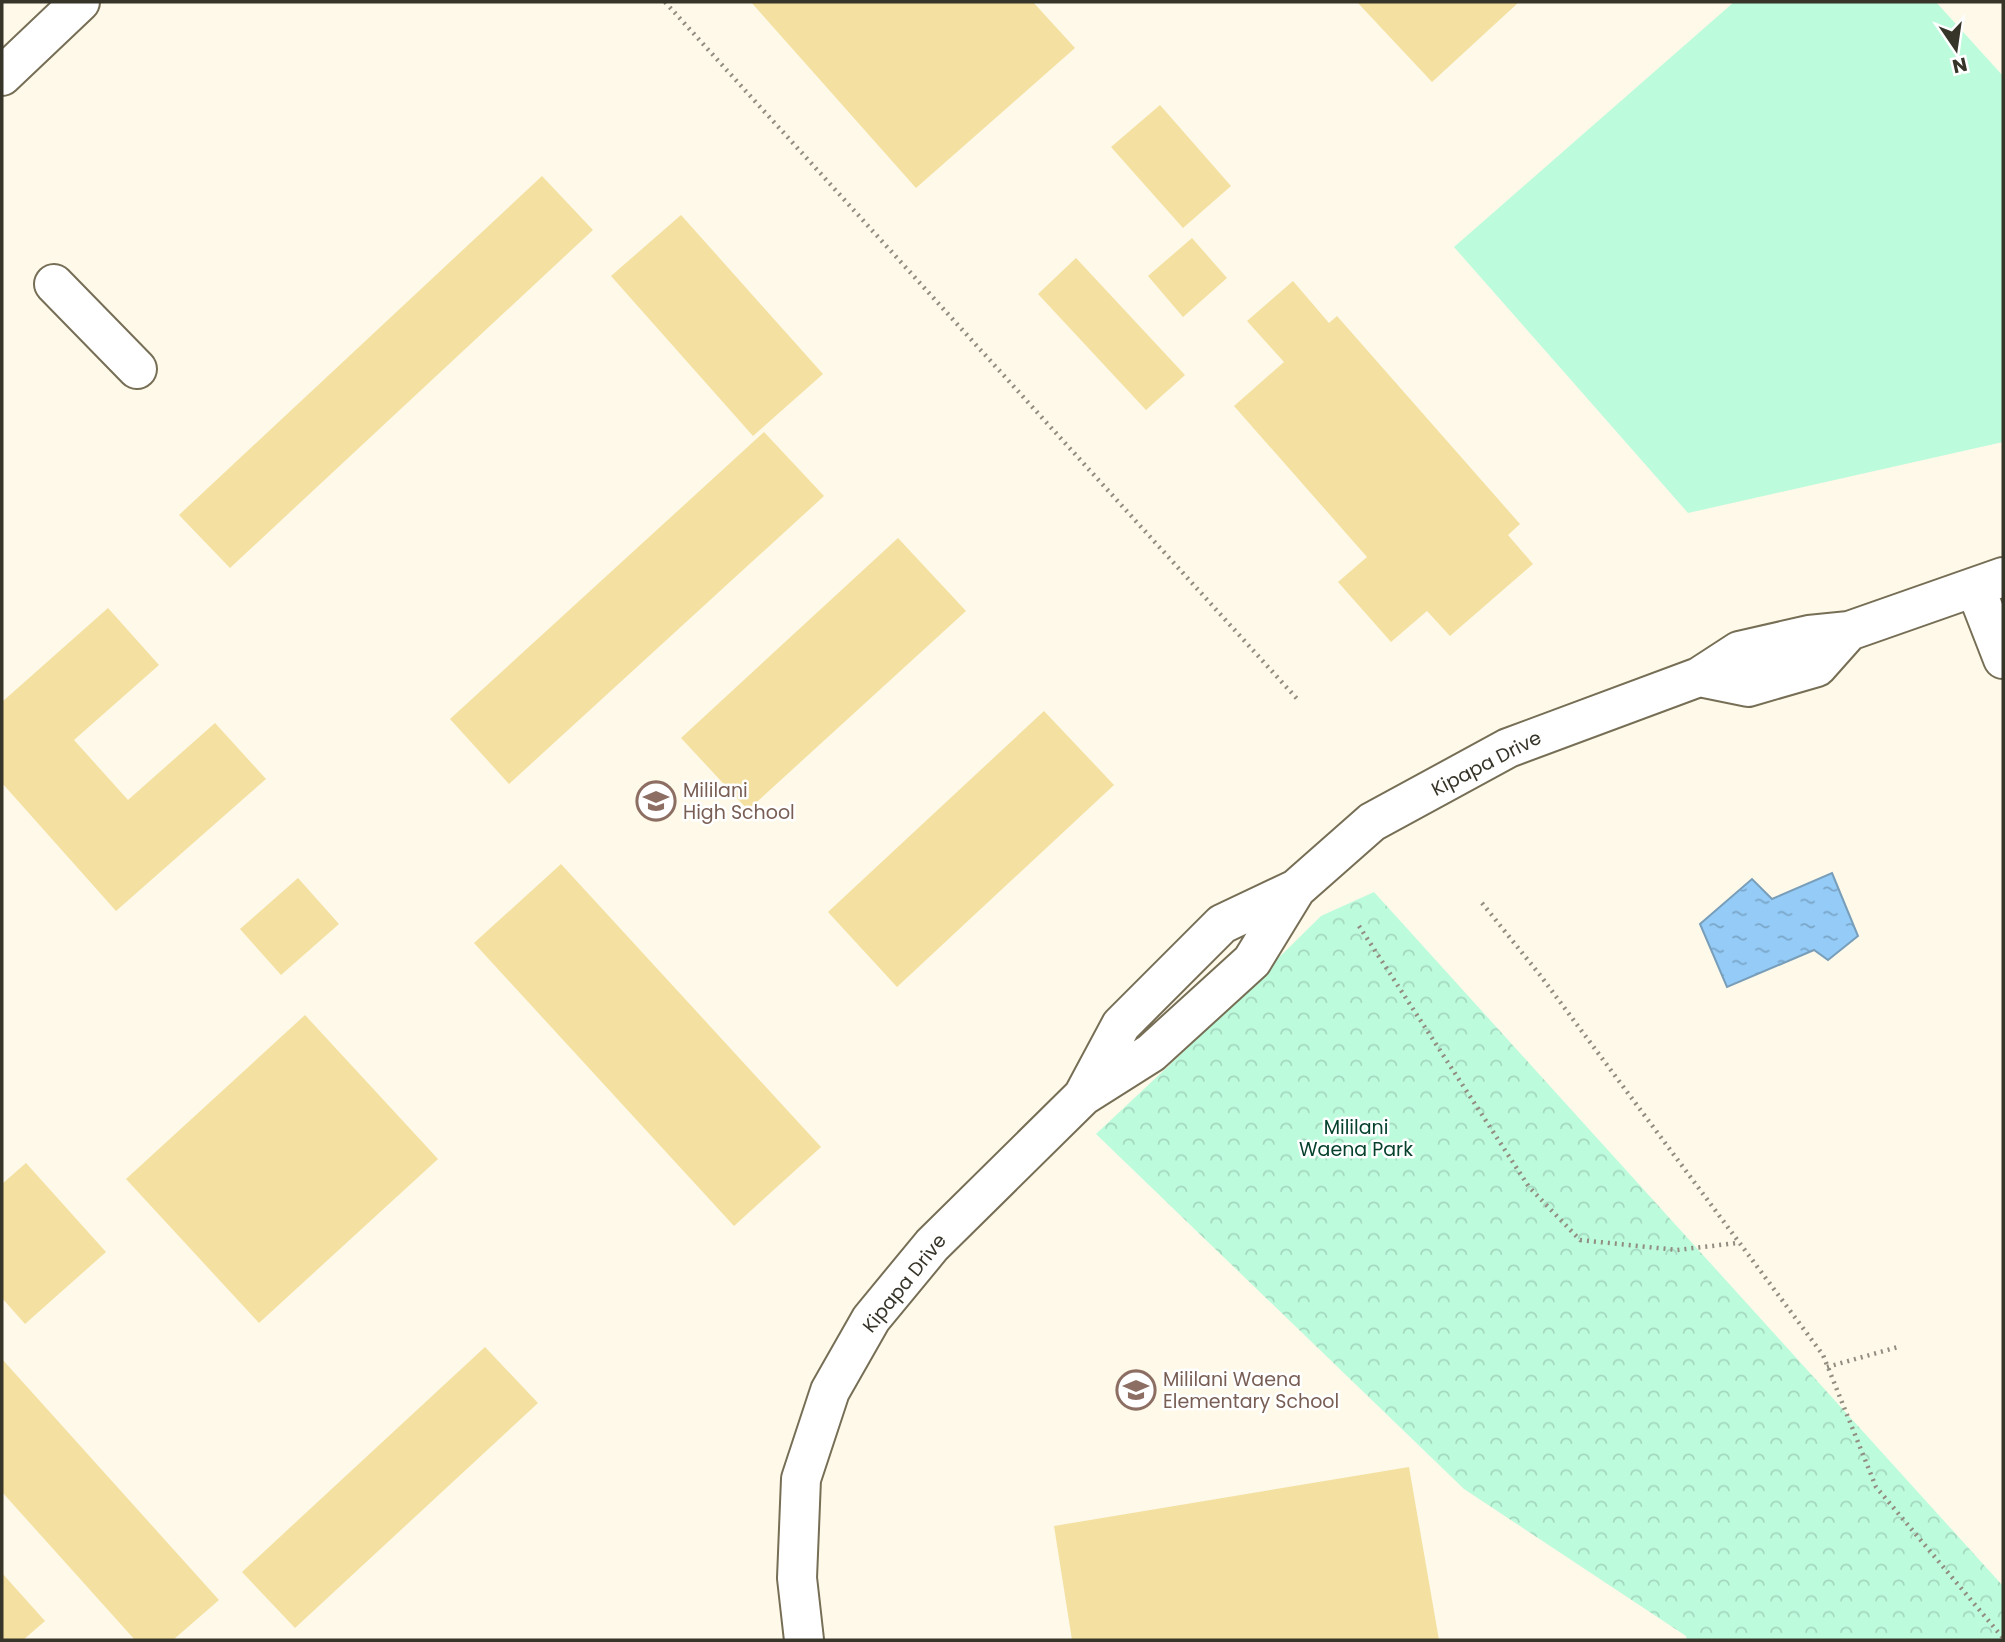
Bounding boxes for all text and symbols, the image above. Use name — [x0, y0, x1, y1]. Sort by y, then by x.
north arrow — [1921, 14, 1991, 84]
text: N — [1950, 50, 1970, 80]
street label: Kipapa Drive — [1427, 724, 1546, 803]
place label: Mililani High School — [683, 777, 795, 826]
school or university icon: Mililani High School — [635, 780, 677, 822]
park label: Mililani Waena Park — [1299, 1114, 1413, 1163]
street label: Kipapa Drive — [856, 1228, 953, 1338]
place label: Mililani Waena Elementary School — [1163, 1366, 1339, 1415]
school or university icon: Mililani Waena Elementary School — [1115, 1369, 1157, 1411]

